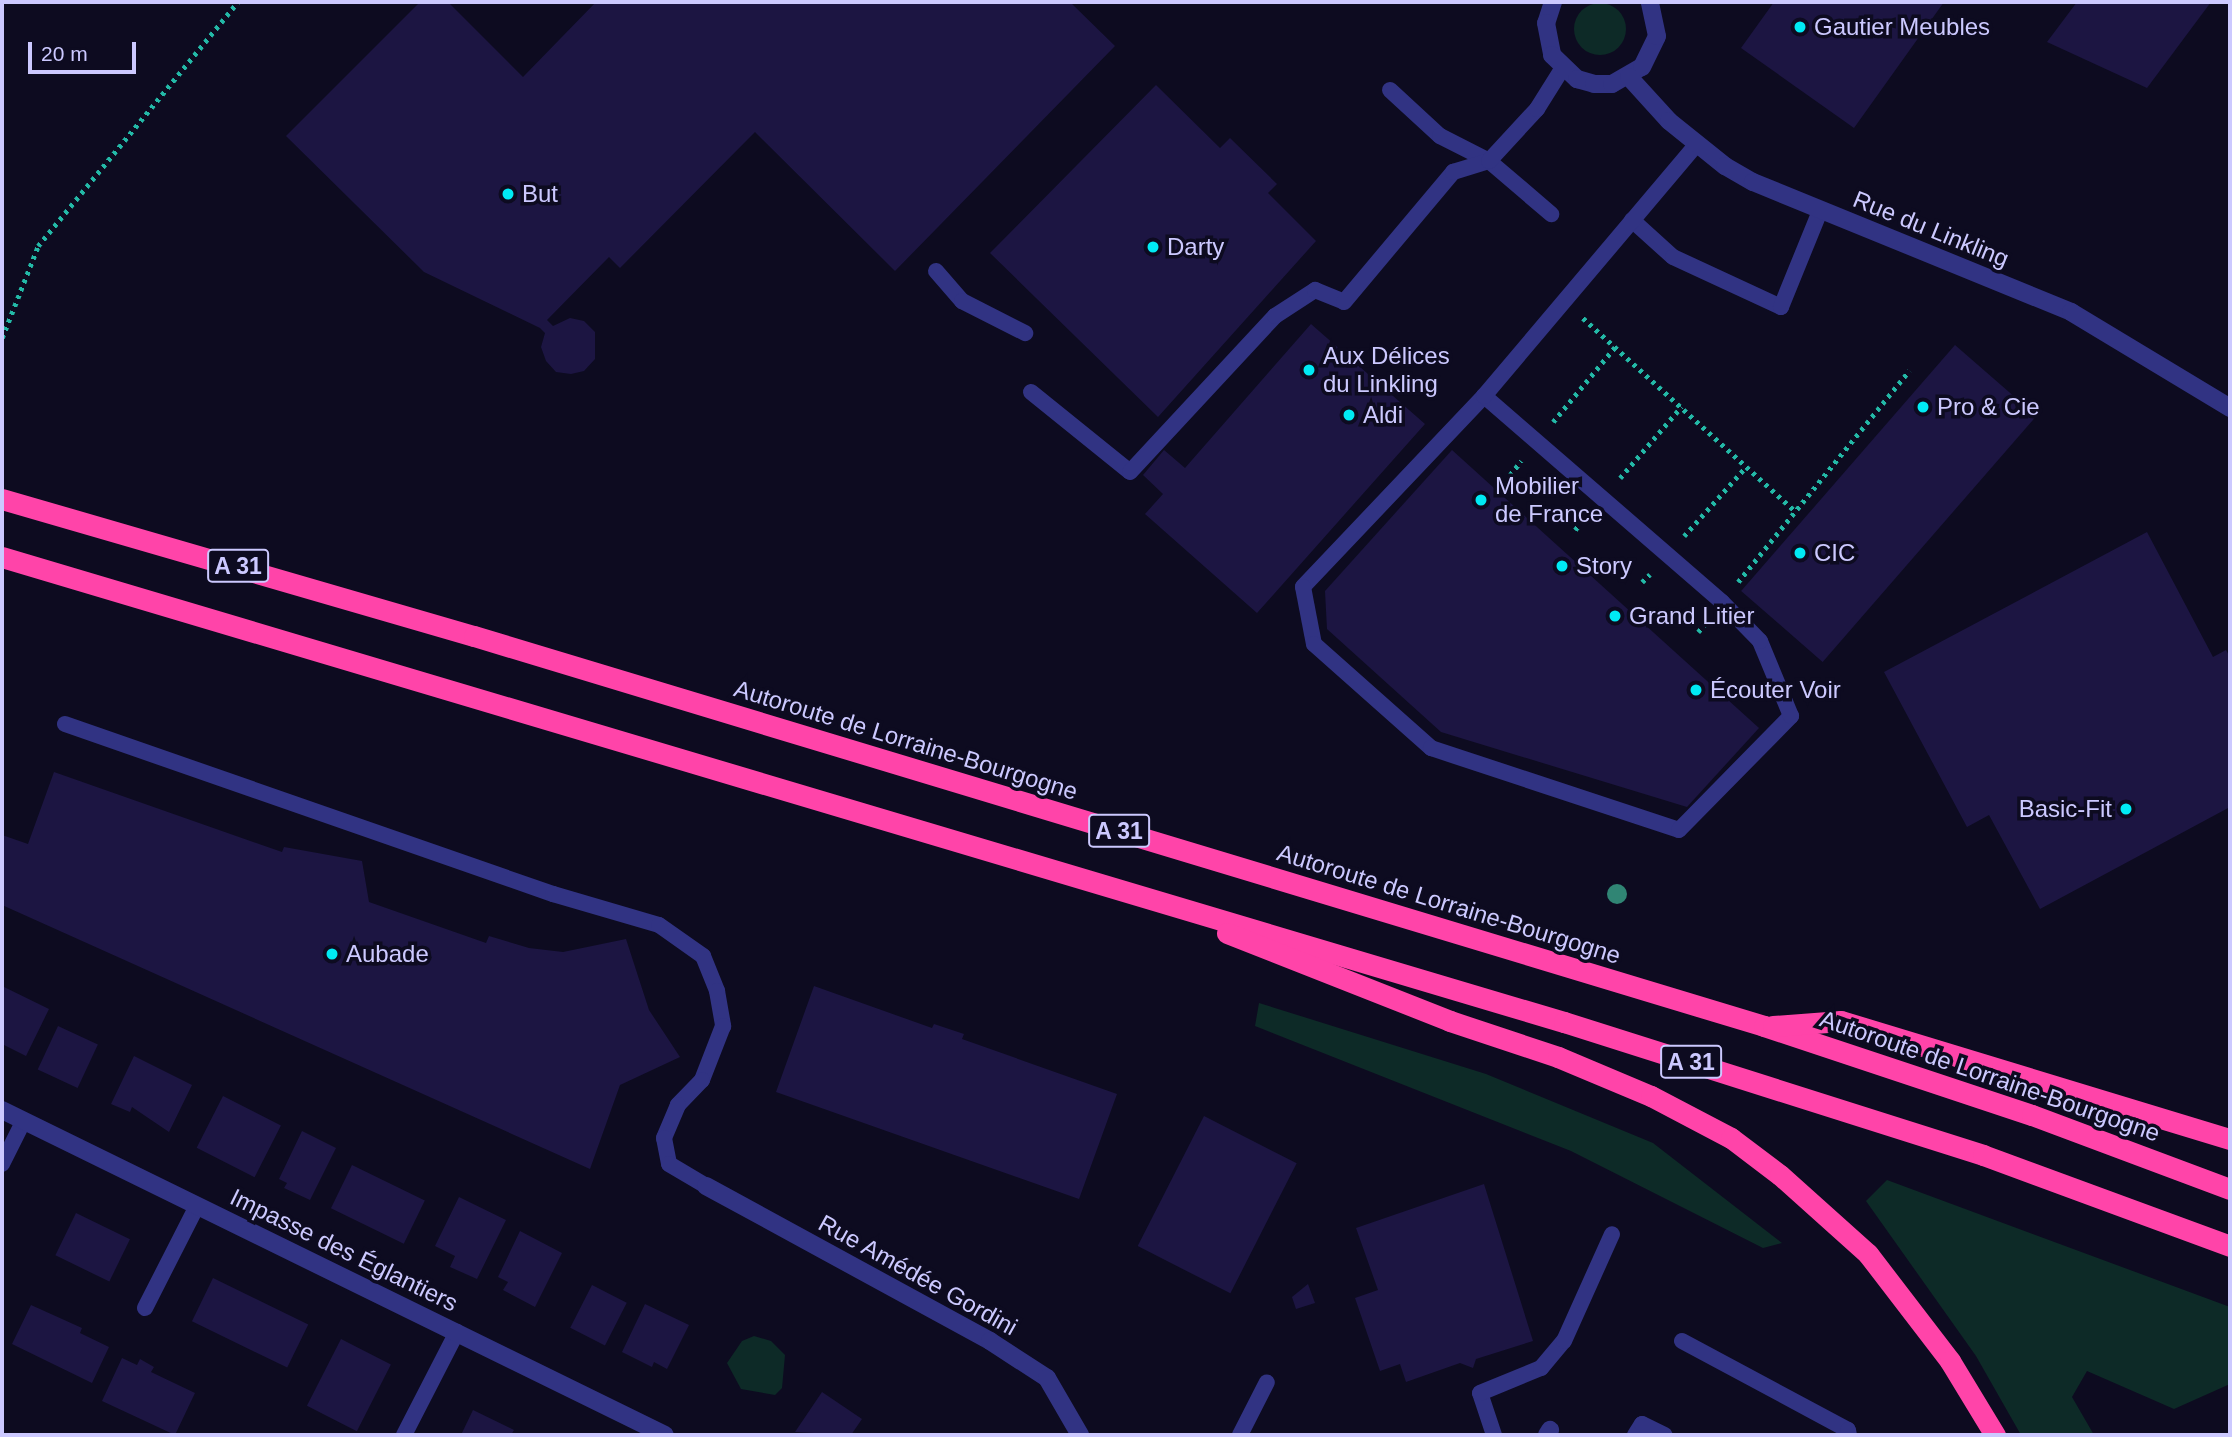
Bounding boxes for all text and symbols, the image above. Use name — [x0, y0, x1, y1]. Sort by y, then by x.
place label: Gautier Meubles — [1814, 13, 1990, 41]
marker: Gautier Meubles — [1792, 19, 1808, 35]
scale bar — [32, 28, 140, 72]
text: 20 m — [41, 42, 88, 65]
place label: But — [522, 180, 558, 208]
street label: Rue du Linkling — [1849, 185, 2013, 273]
marker: But — [500, 186, 516, 202]
place label: Darty — [1167, 233, 1224, 261]
marker: Darty — [1145, 239, 1161, 255]
place label: Aux Délices du Linkling — [1323, 342, 1450, 398]
marker: Aux Délices du Linkling — [1301, 362, 1317, 378]
place label: Pro & Cie — [1937, 393, 2040, 421]
marker: Pro & Cie — [1915, 399, 1931, 415]
place label: Aldi — [1363, 401, 1403, 429]
marker: Aldi — [1341, 407, 1357, 423]
place label: Mobilier de France — [1495, 472, 1603, 528]
marker: Mobilier de France — [1473, 492, 1489, 508]
place label: CIC — [1814, 539, 1855, 567]
marker: CIC — [1792, 545, 1808, 561]
road number: A 31 — [206, 546, 270, 586]
place label: Story — [1576, 552, 1632, 580]
marker: Story — [1554, 558, 1570, 574]
place label: Grand Litier — [1629, 602, 1754, 630]
marker: Grand Litier — [1607, 608, 1623, 624]
street label: Autoroute de Lorraine-Bourgogne — [731, 674, 1081, 806]
place label: Écouter Voir — [1710, 676, 1841, 704]
marker: Écouter Voir — [1688, 682, 1704, 698]
place label: Basic-Fit — [2019, 795, 2112, 823]
marker: Basic-Fit — [2118, 801, 2134, 817]
road number: A 31 — [1088, 811, 1150, 850]
street label: Autoroute de Lorraine-Bourgogne — [1274, 838, 1624, 970]
place label: Aubade — [346, 940, 429, 968]
marker: Aubade — [324, 946, 340, 962]
street label: Autoroute de Lorraine-Bourgogne — [1816, 1004, 2164, 1148]
road number: A 31 — [1660, 1042, 1722, 1082]
street label: Impasse des Églantiers — [226, 1182, 462, 1318]
street label: Rue Amédée Gordini — [813, 1208, 1023, 1342]

